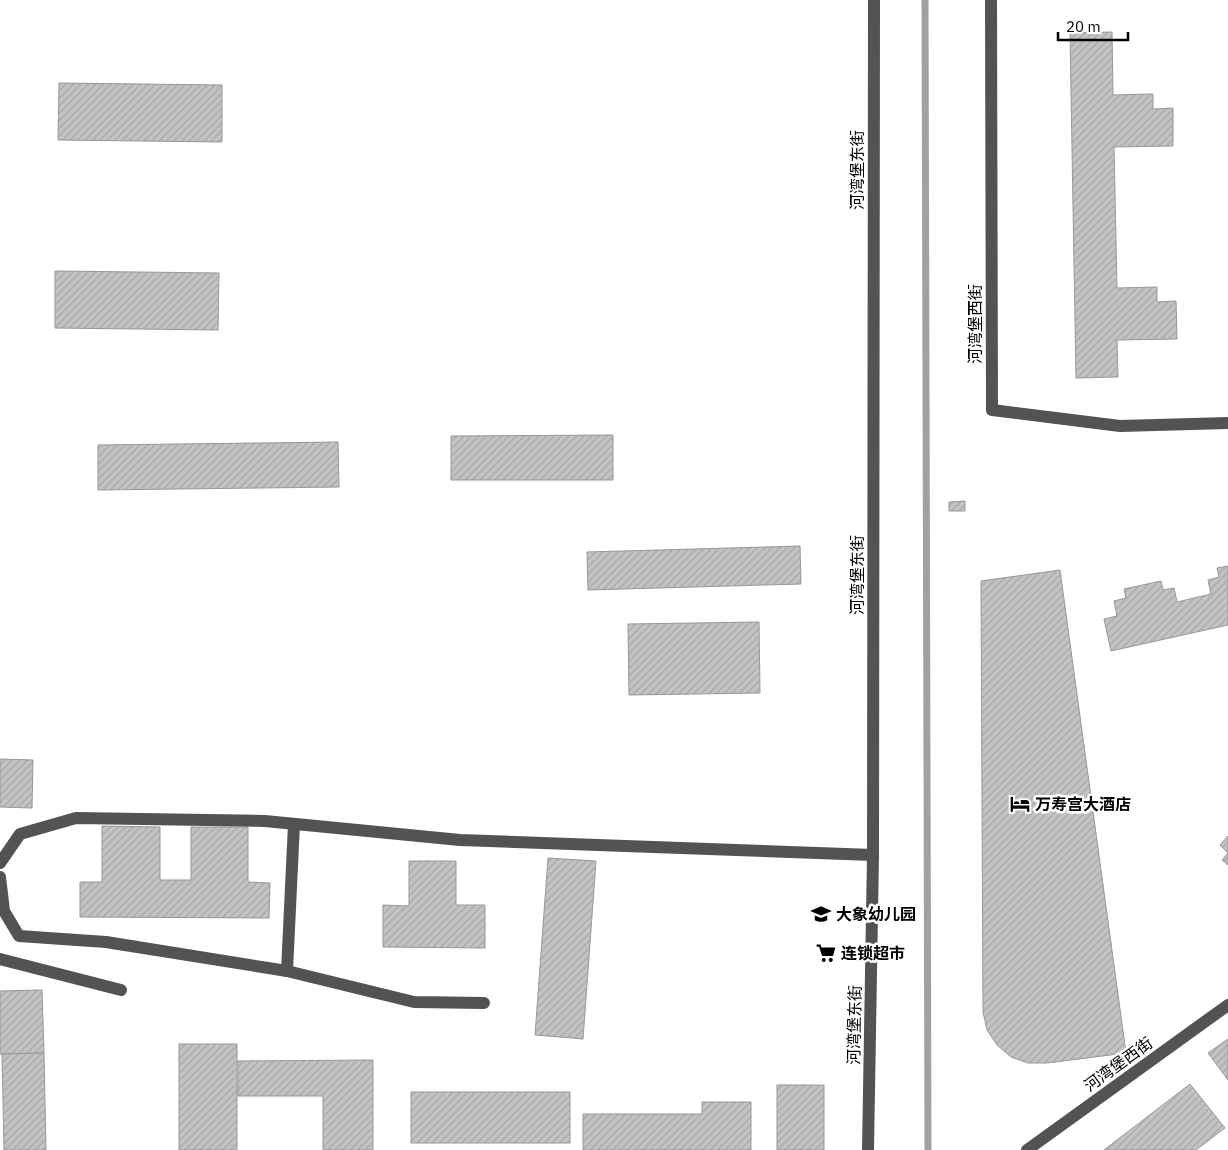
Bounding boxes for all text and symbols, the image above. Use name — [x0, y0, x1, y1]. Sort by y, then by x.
scale bar — [1058, 10, 1128, 42]
text: 20 m — [1066, 17, 1101, 36]
street label: 河湾堡东街 — [847, 130, 867, 210]
street label: 河湾堡西街 — [965, 284, 985, 364]
street label: 河湾堡东街 — [847, 535, 867, 615]
hotel icon: 万寿宫大酒店 — [1009, 793, 1031, 815]
place label: 万寿宫大酒店 — [1035, 794, 1131, 814]
school or university icon: 大象幼儿园 — [810, 903, 832, 925]
place label: 大象幼儿园 — [836, 904, 916, 924]
supermarket icon: 连锁超市 — [815, 942, 837, 964]
place label: 连锁超市 — [840, 943, 905, 963]
street label: 河湾堡东街 — [843, 985, 865, 1065]
street label: 河湾堡西街 — [1080, 1032, 1156, 1096]

